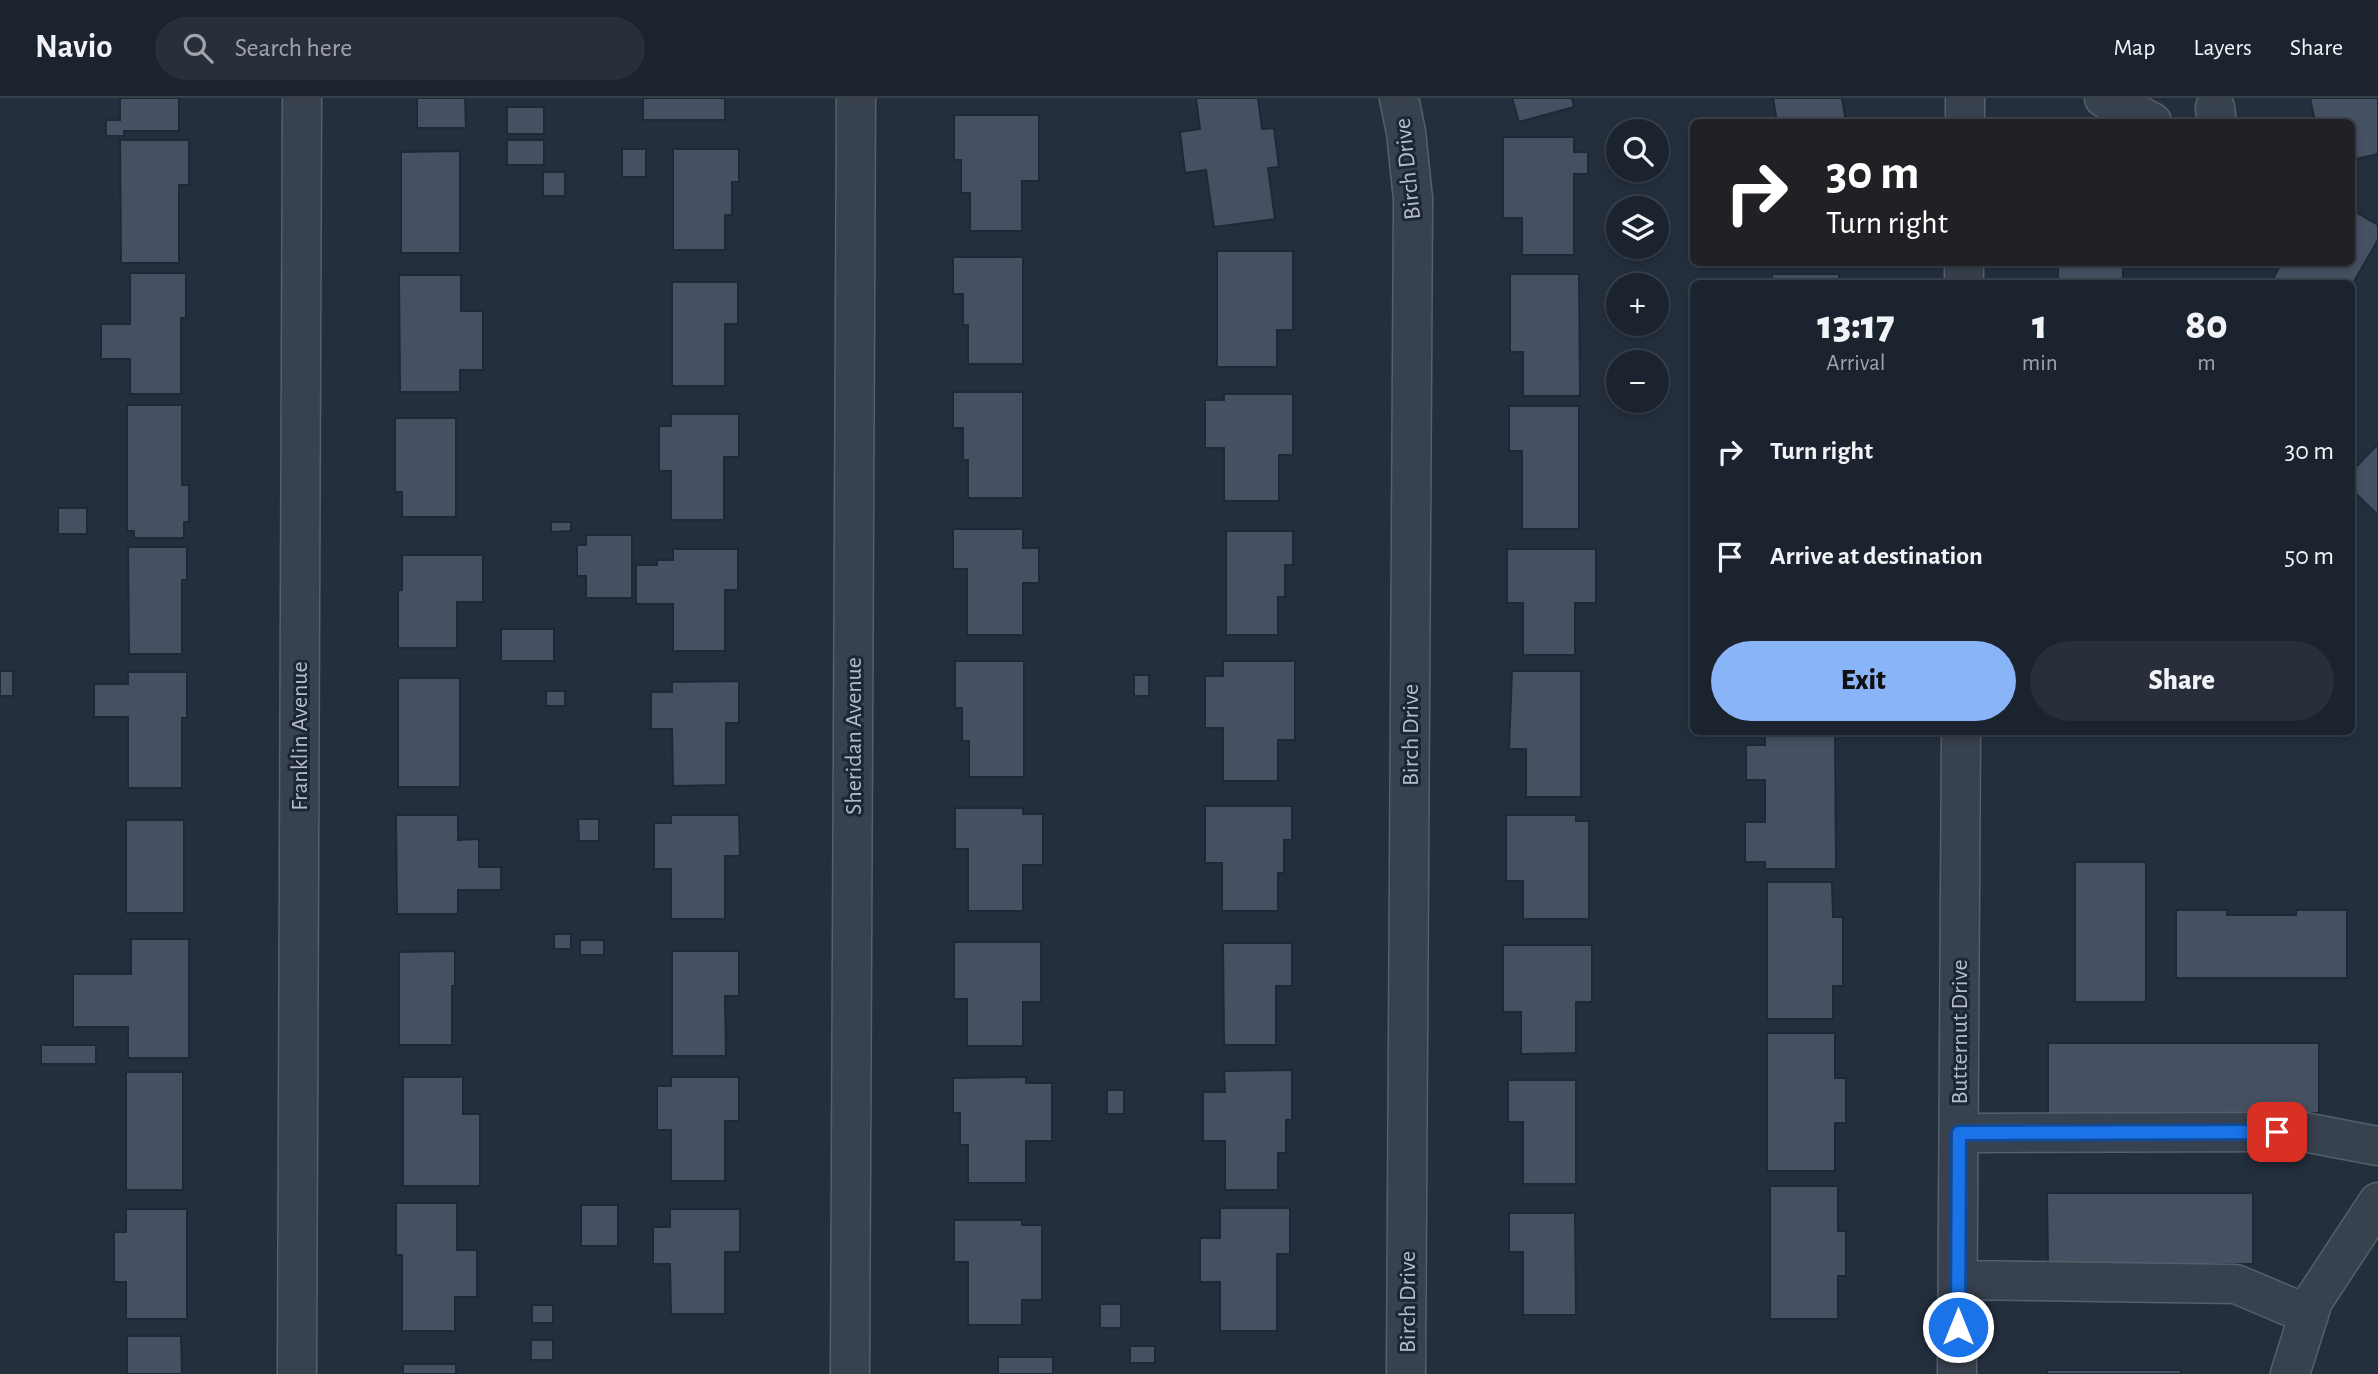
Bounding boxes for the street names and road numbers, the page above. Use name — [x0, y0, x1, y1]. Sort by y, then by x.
street label: Birch Drive — [1391, 117, 1425, 221]
street label: Sheridan Avenue — [842, 657, 866, 815]
street label: Franklin Avenue — [288, 661, 312, 811]
street label: Birch Drive — [1399, 684, 1423, 786]
street label: Butternut Drive — [1948, 959, 1972, 1105]
street label: Birch Drive — [1396, 1251, 1420, 1353]

